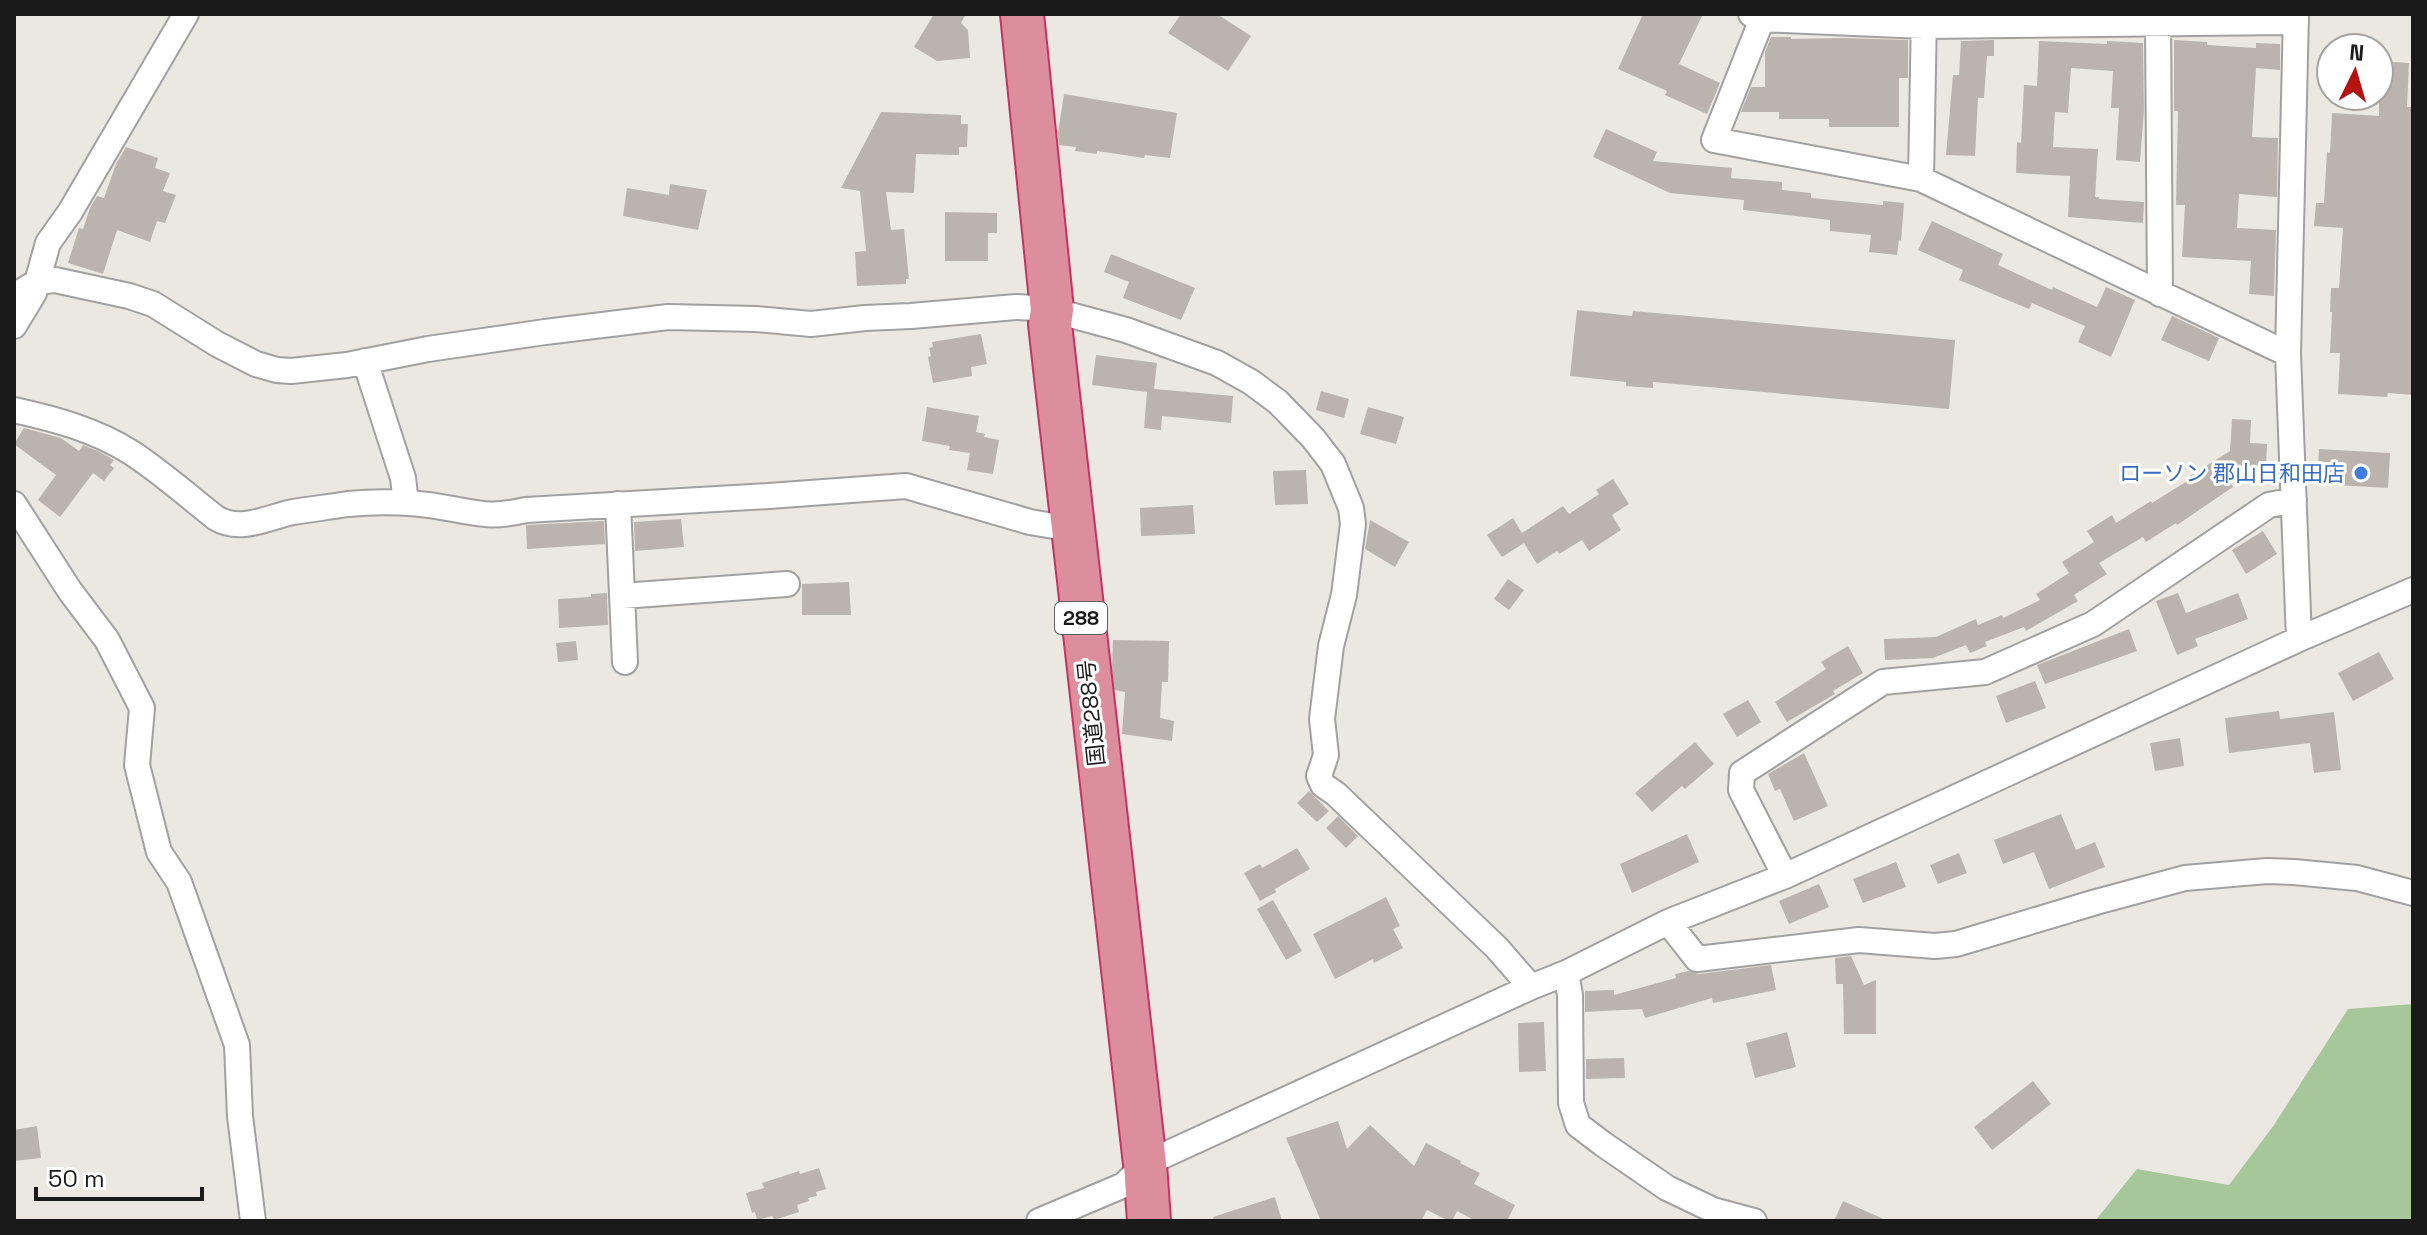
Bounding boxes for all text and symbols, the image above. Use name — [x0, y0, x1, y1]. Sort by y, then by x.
north arrow — [2315, 32, 2395, 112]
text: N — [2348, 37, 2365, 67]
place label: ローソン 郡山日和田店 — [2119, 459, 2345, 487]
marker: ローソン 郡山日和田店 — [2352, 464, 2370, 482]
road number: 288 — [1055, 602, 1107, 634]
street label: 国道288号 — [1072, 658, 1110, 768]
scale bar — [36, 1151, 202, 1201]
text: 50 m — [48, 1163, 105, 1194]

